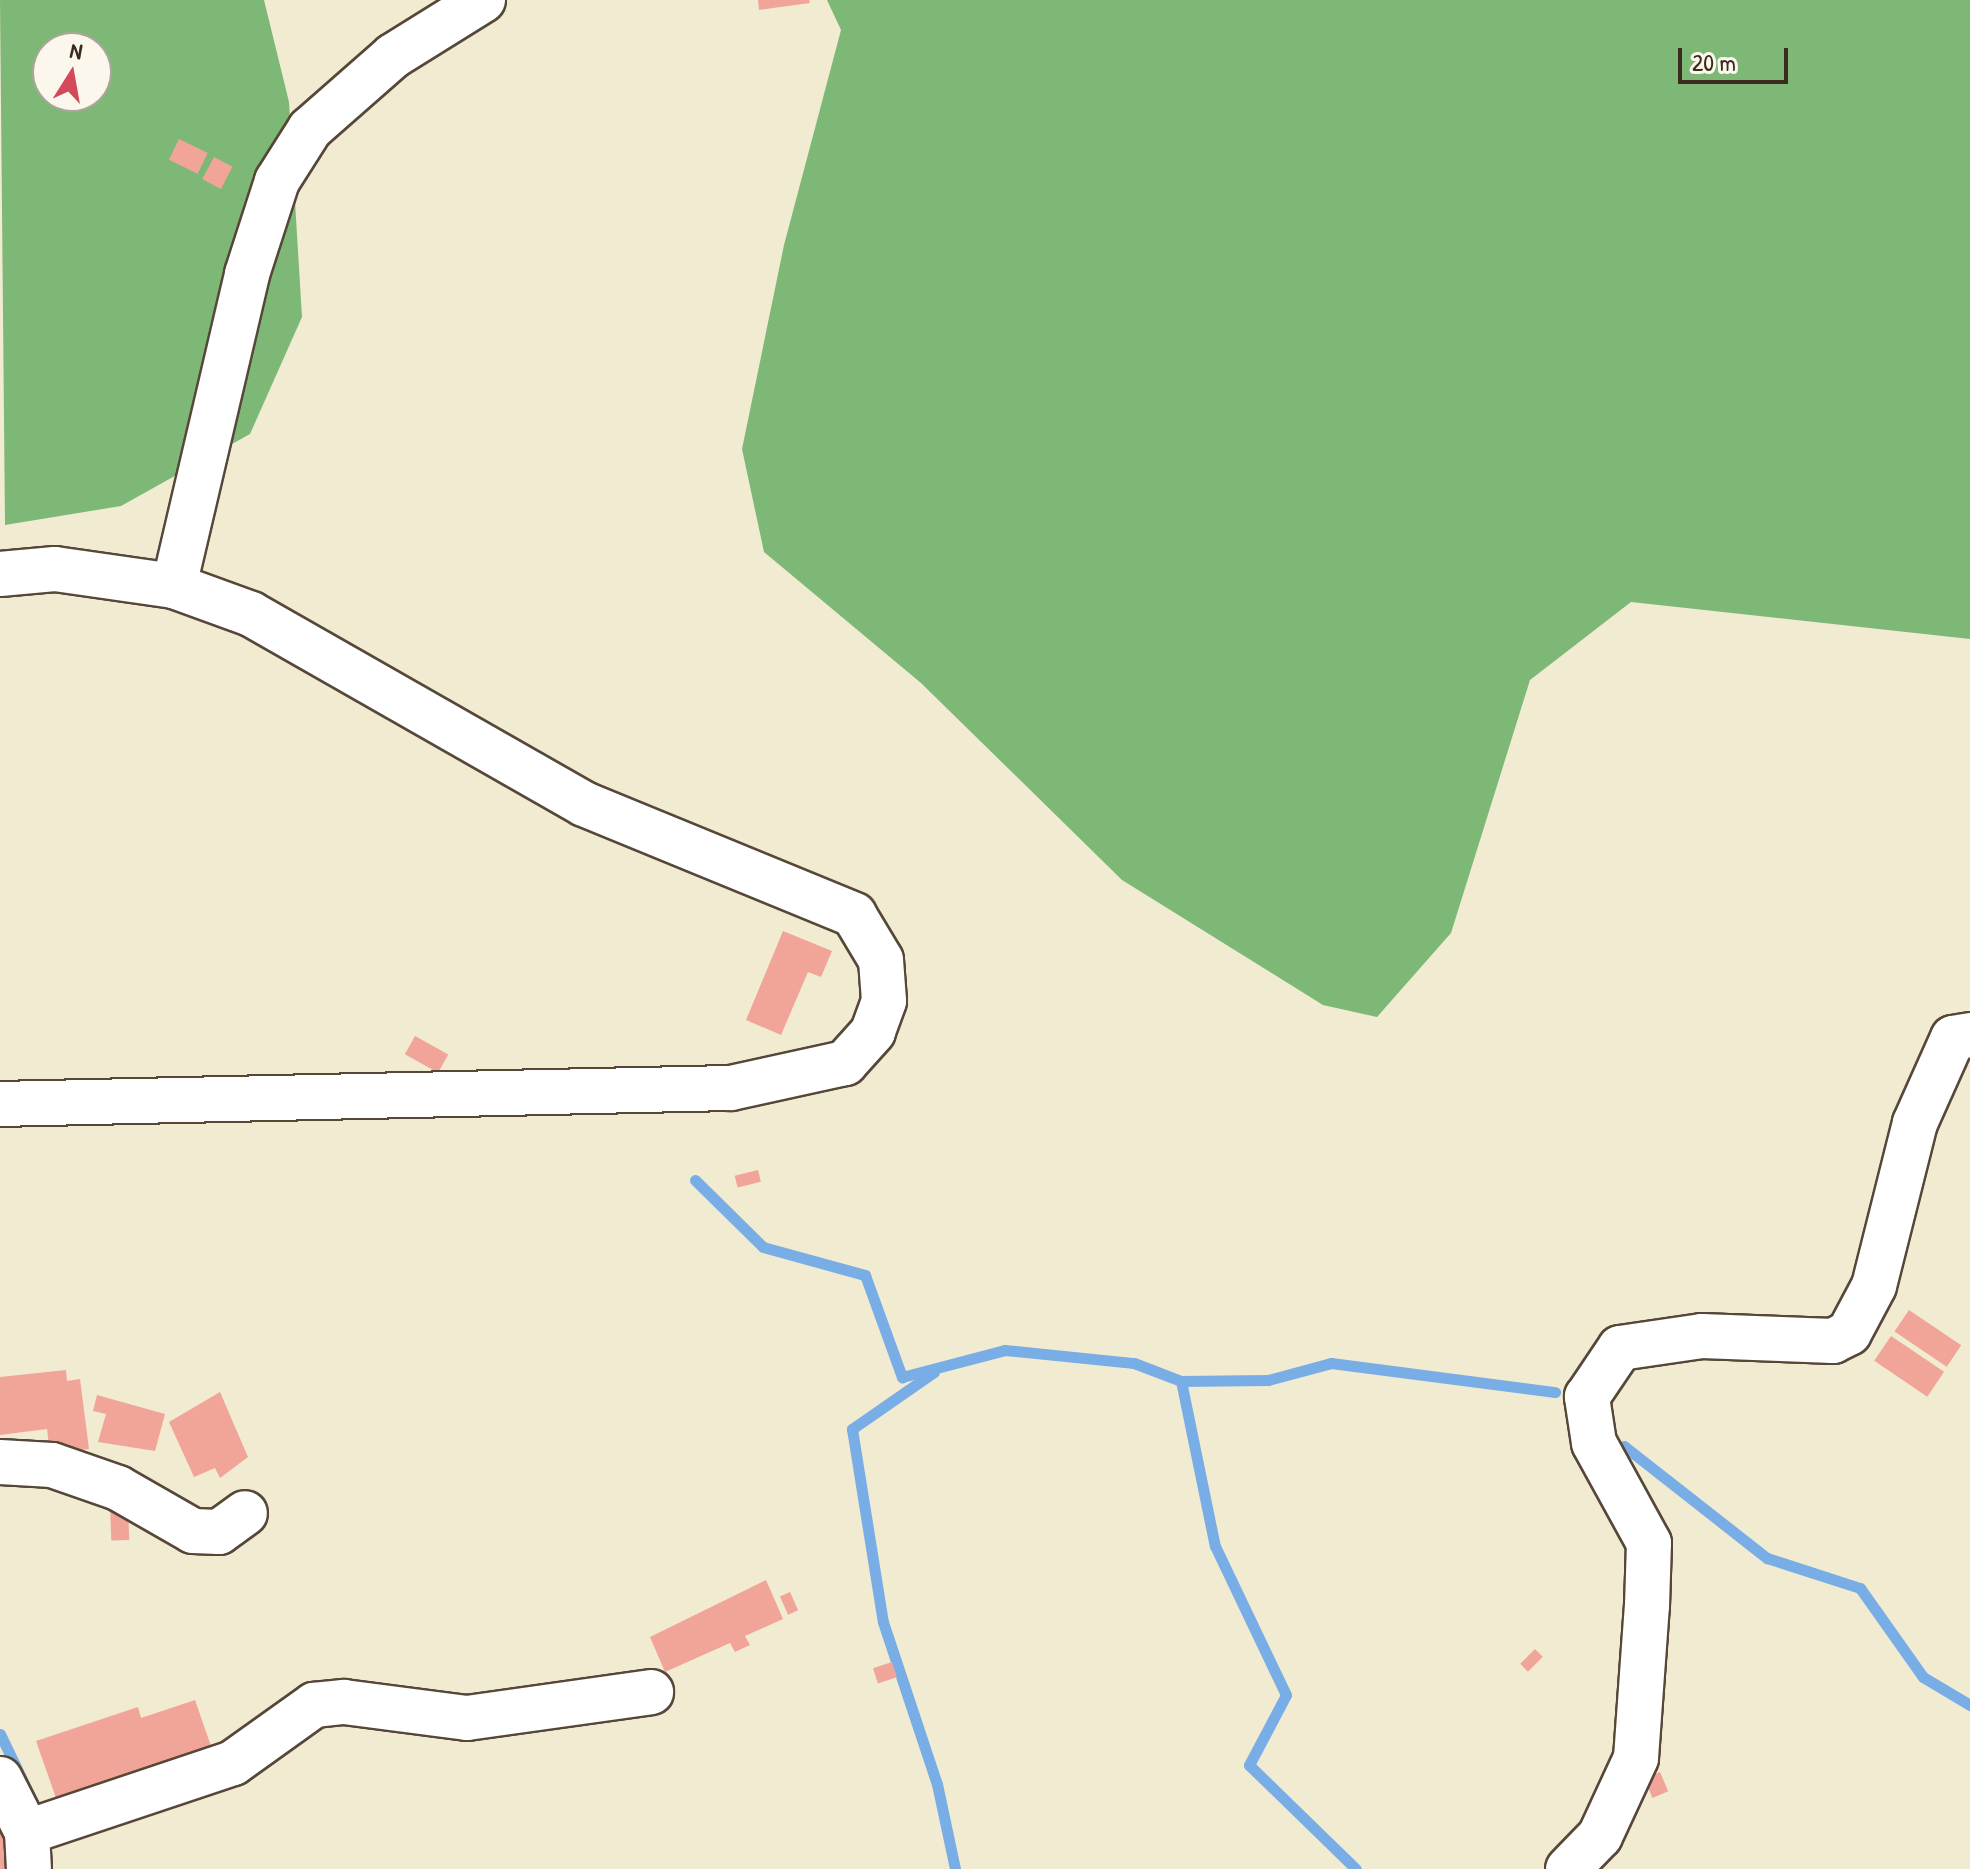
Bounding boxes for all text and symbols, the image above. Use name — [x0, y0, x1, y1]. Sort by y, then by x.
north arrow — [32, 32, 112, 112]
scale bar — [1682, 32, 1792, 82]
text: N — [68, 35, 85, 66]
text: 20 m — [1692, 46, 1736, 78]

